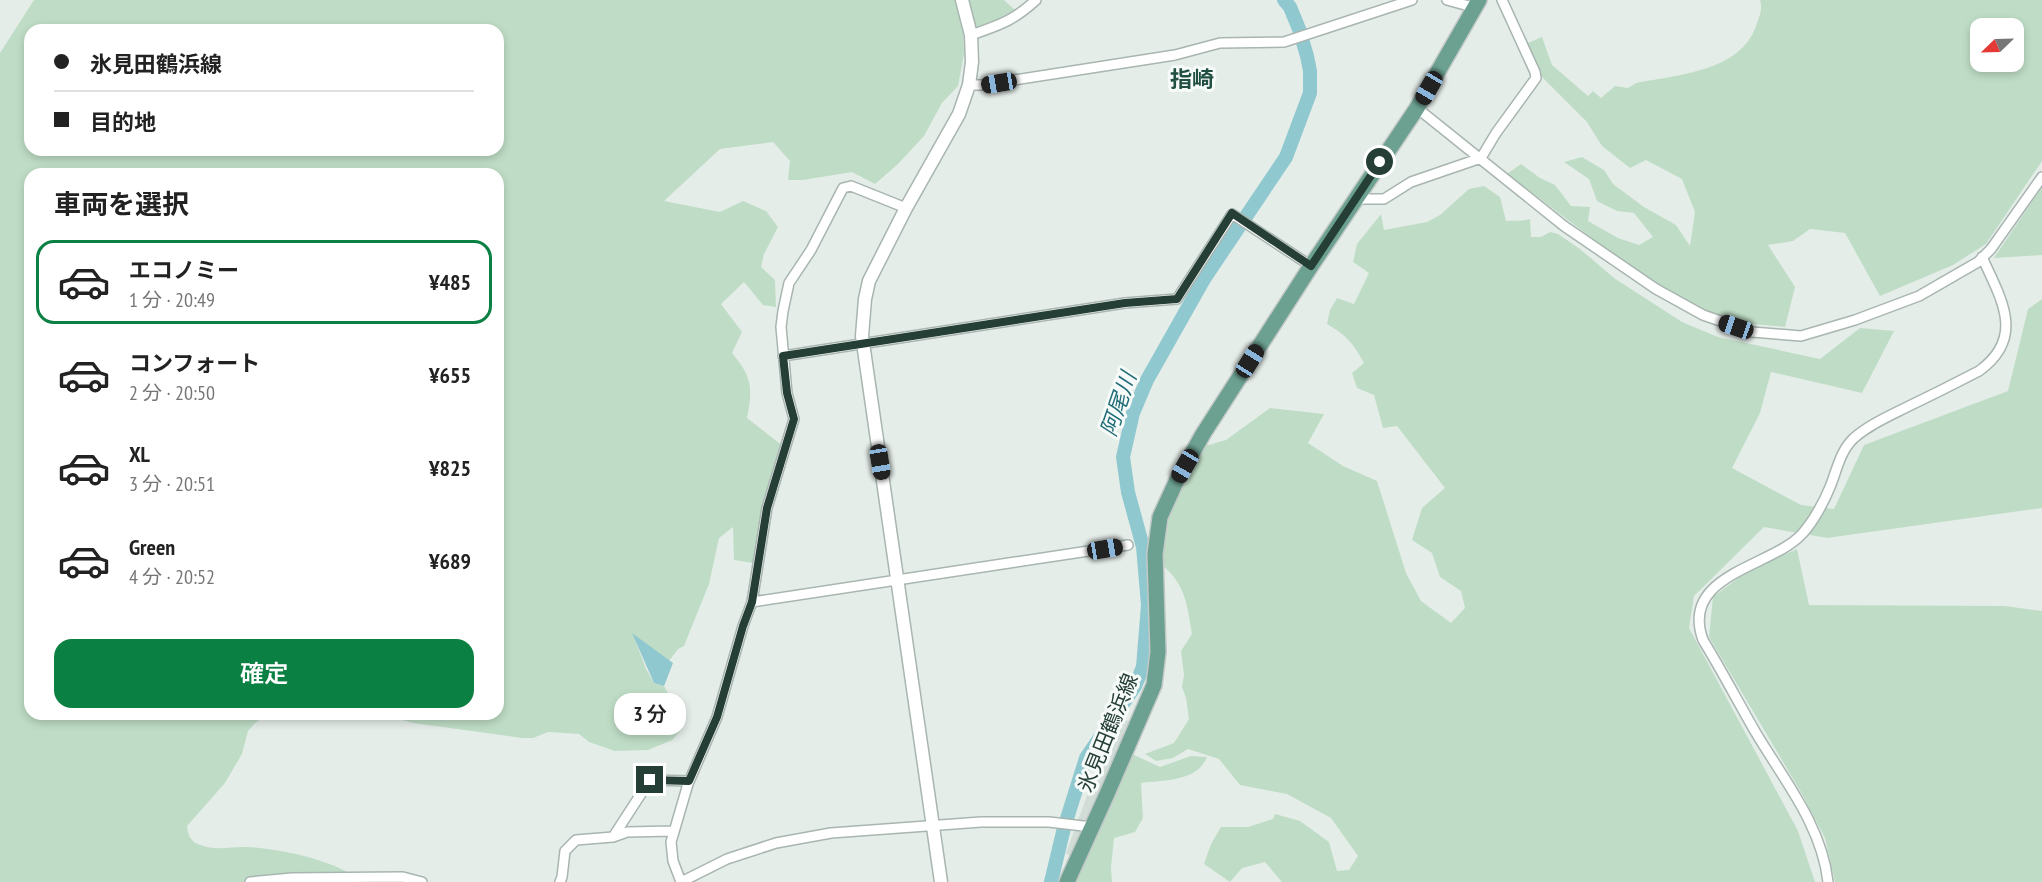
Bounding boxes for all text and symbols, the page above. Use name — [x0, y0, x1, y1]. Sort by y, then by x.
north arrow — [1970, 18, 2024, 72]
map controls — [1970, 18, 2024, 72]
text: 氷見田鶴浜線 — [90, 50, 222, 78]
district label: 指崎 — [1170, 65, 1214, 93]
car — [1412, 68, 1446, 108]
car — [980, 71, 1018, 95]
text: 目的地 — [90, 108, 156, 136]
route start — [1366, 148, 1393, 175]
text: 車両を選択 — [54, 187, 189, 221]
icon: car — [57, 255, 111, 309]
text: エコノミー — [129, 256, 239, 284]
text: ¥485 — [429, 268, 471, 296]
text: 1 分 · 20:49 — [129, 287, 215, 313]
car — [1716, 313, 1756, 341]
car — [1233, 341, 1267, 381]
icon: car — [57, 348, 111, 402]
text: コンフォート — [129, 349, 260, 377]
text: ¥655 — [429, 361, 471, 389]
water label: 阿尾川 — [1094, 366, 1143, 440]
text: 2 分 · 20:50 — [129, 380, 215, 406]
text: XL — [129, 440, 150, 468]
icon: car — [57, 441, 111, 495]
car — [868, 443, 892, 481]
car — [1168, 446, 1202, 486]
text: ¥825 — [429, 454, 471, 482]
text: 3 分 · 20:51 — [129, 471, 215, 497]
text: Green — [129, 533, 175, 561]
icon: car — [57, 534, 111, 588]
car — [1086, 537, 1124, 561]
text: ¥689 — [429, 547, 471, 575]
text: 4 分 · 20:52 — [129, 564, 215, 590]
button: 確定 — [54, 639, 474, 708]
street label: 氷見田鶴浜線 — [1071, 669, 1144, 796]
callout: 3 分 — [614, 693, 686, 735]
text: 3 分 — [633, 701, 667, 727]
route end — [636, 766, 663, 793]

